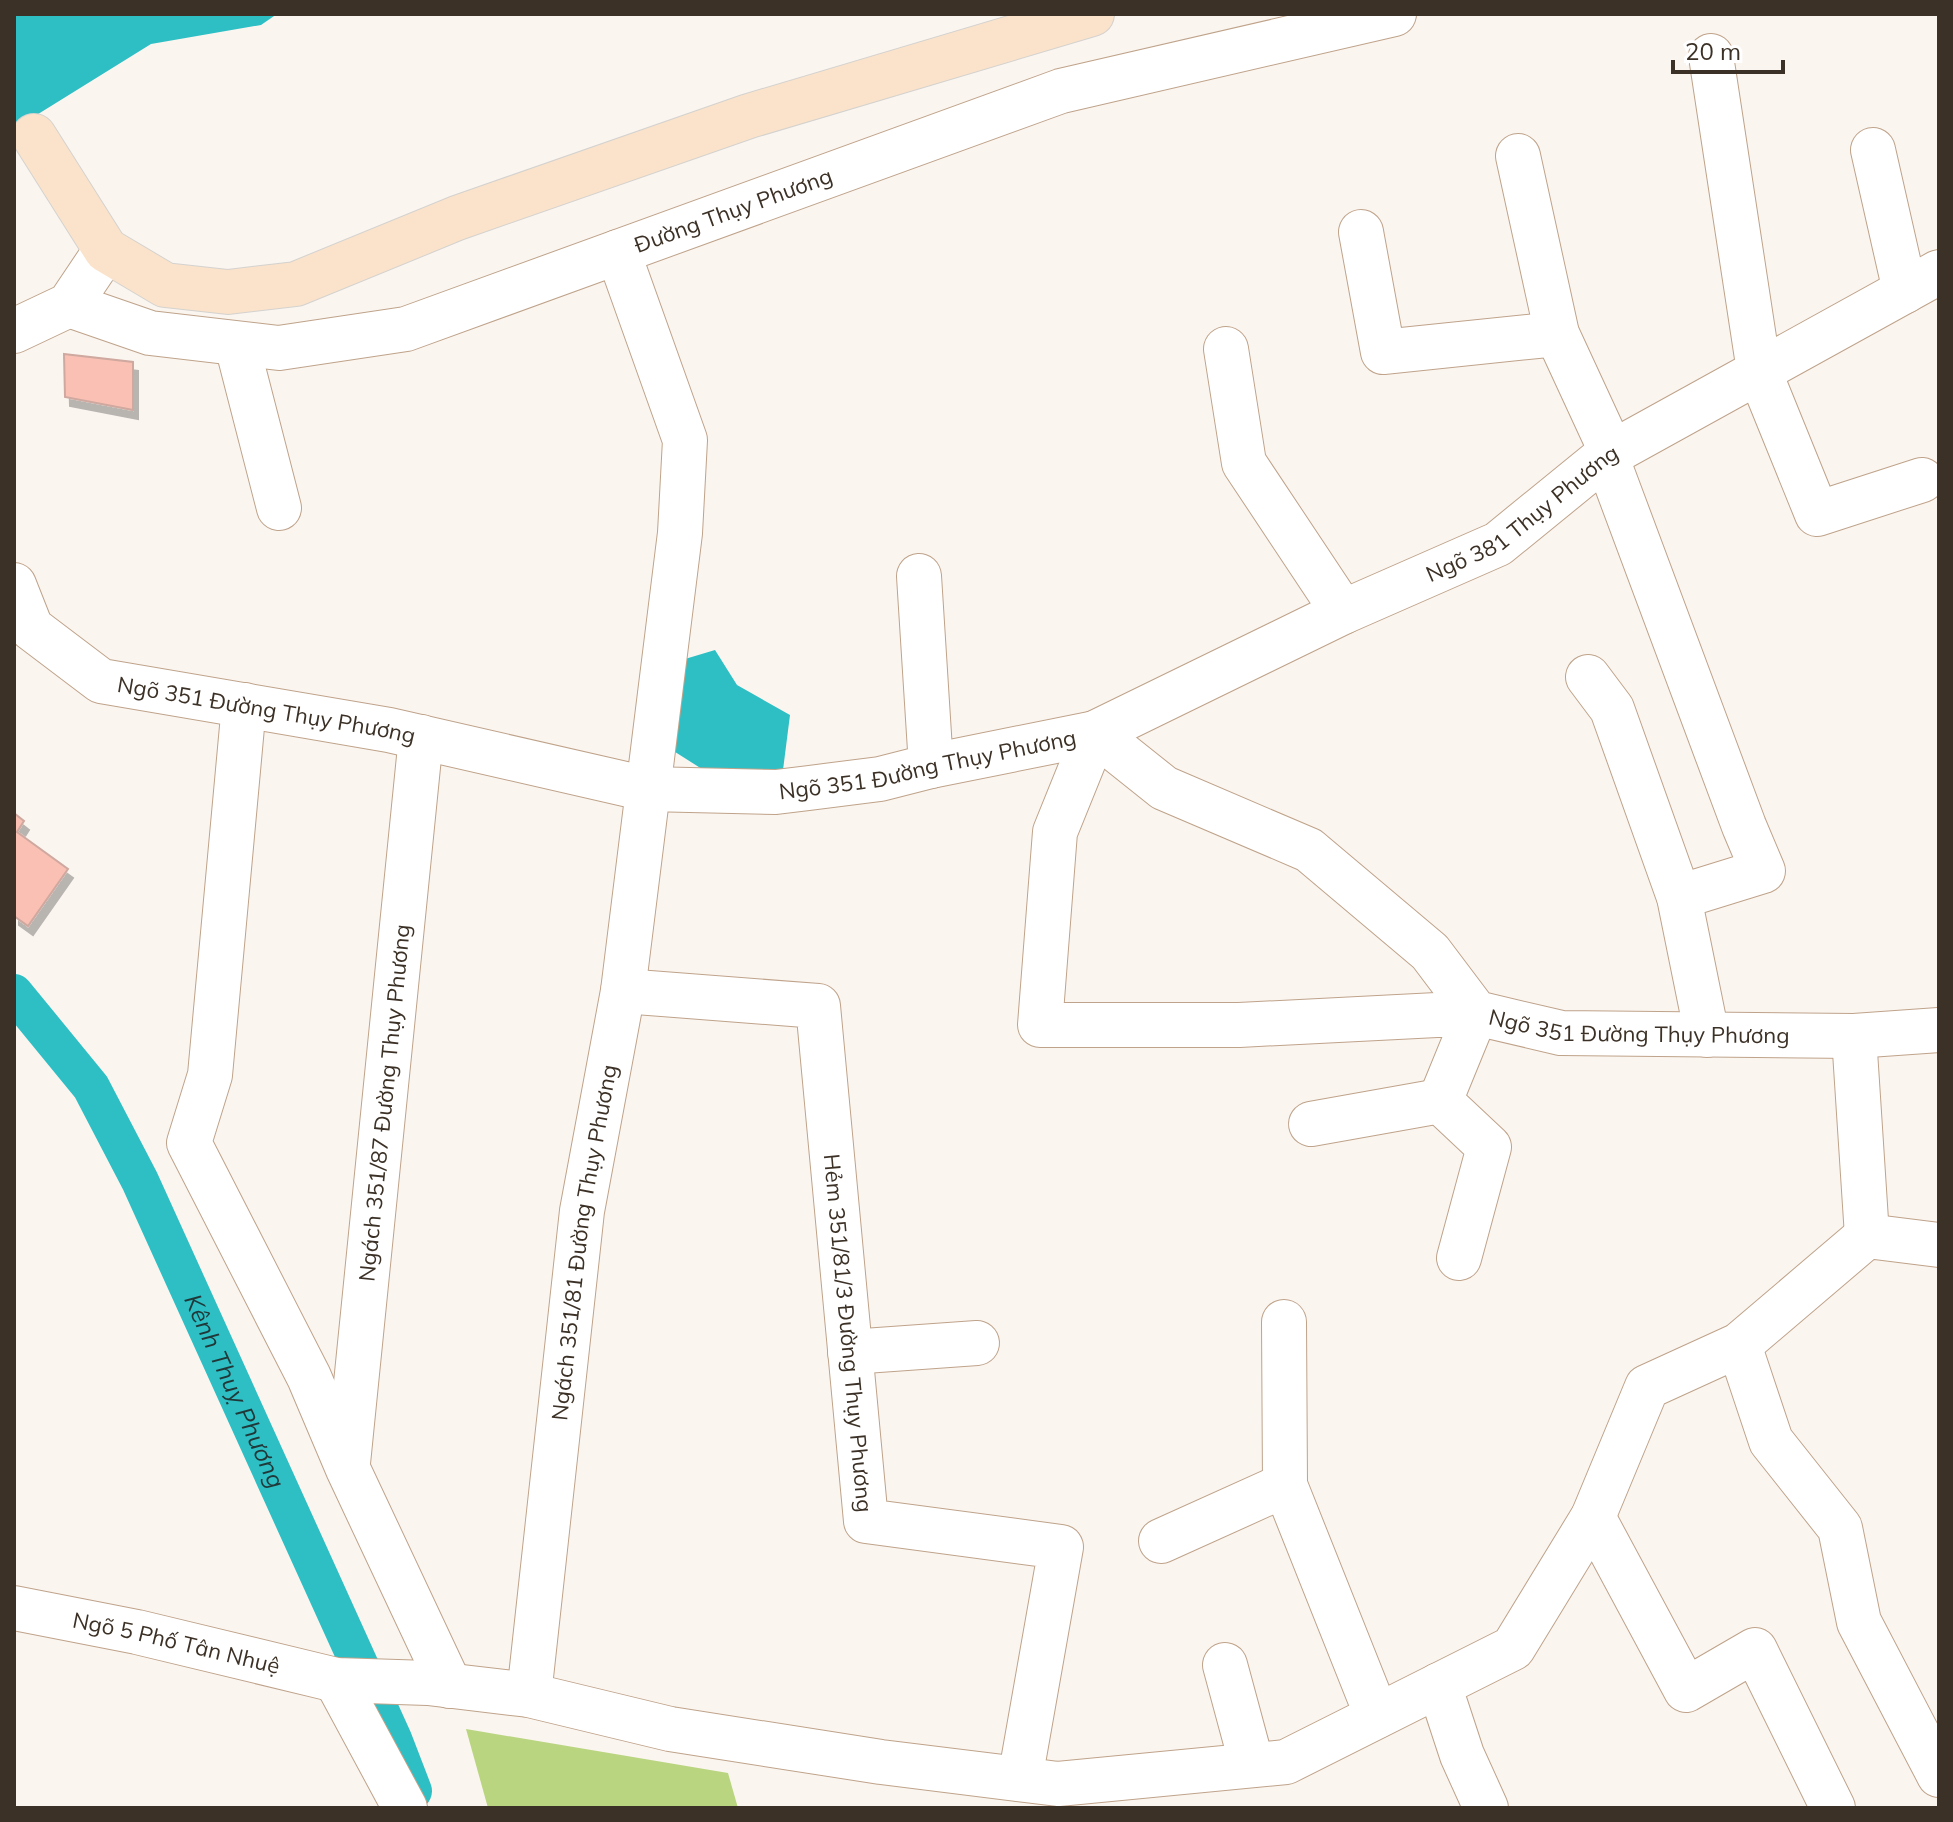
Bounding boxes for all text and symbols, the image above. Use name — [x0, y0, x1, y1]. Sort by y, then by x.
scale bar — [1673, 24, 1783, 74]
text: 20 m — [1685, 36, 1741, 66]
street label: Đường Thụy Phương — [630, 161, 836, 259]
street label: Ngõ 381 Thụy Phương — [1422, 438, 1623, 588]
street label: Ngõ 351 Đường Thụy Phương — [115, 670, 418, 750]
street label: Ngõ 351 Đường Thụy Phương — [777, 723, 1079, 806]
street label: Ngách 351/87 Đường Thụy Phương — [352, 923, 416, 1283]
street label: Ngõ 351 Đường Thụy Phương — [1486, 1003, 1790, 1049]
street label: Ngách 351/81 Đường Thụy Phương — [545, 1062, 623, 1422]
street label: Hẻm 351/81/3 Đường Thụy Phương — [818, 1152, 879, 1514]
water label: Kênh Thuỵ Phương — [178, 1289, 292, 1493]
street label: Ngõ 5 Phố Tân Nhuệ — [70, 1606, 283, 1680]

